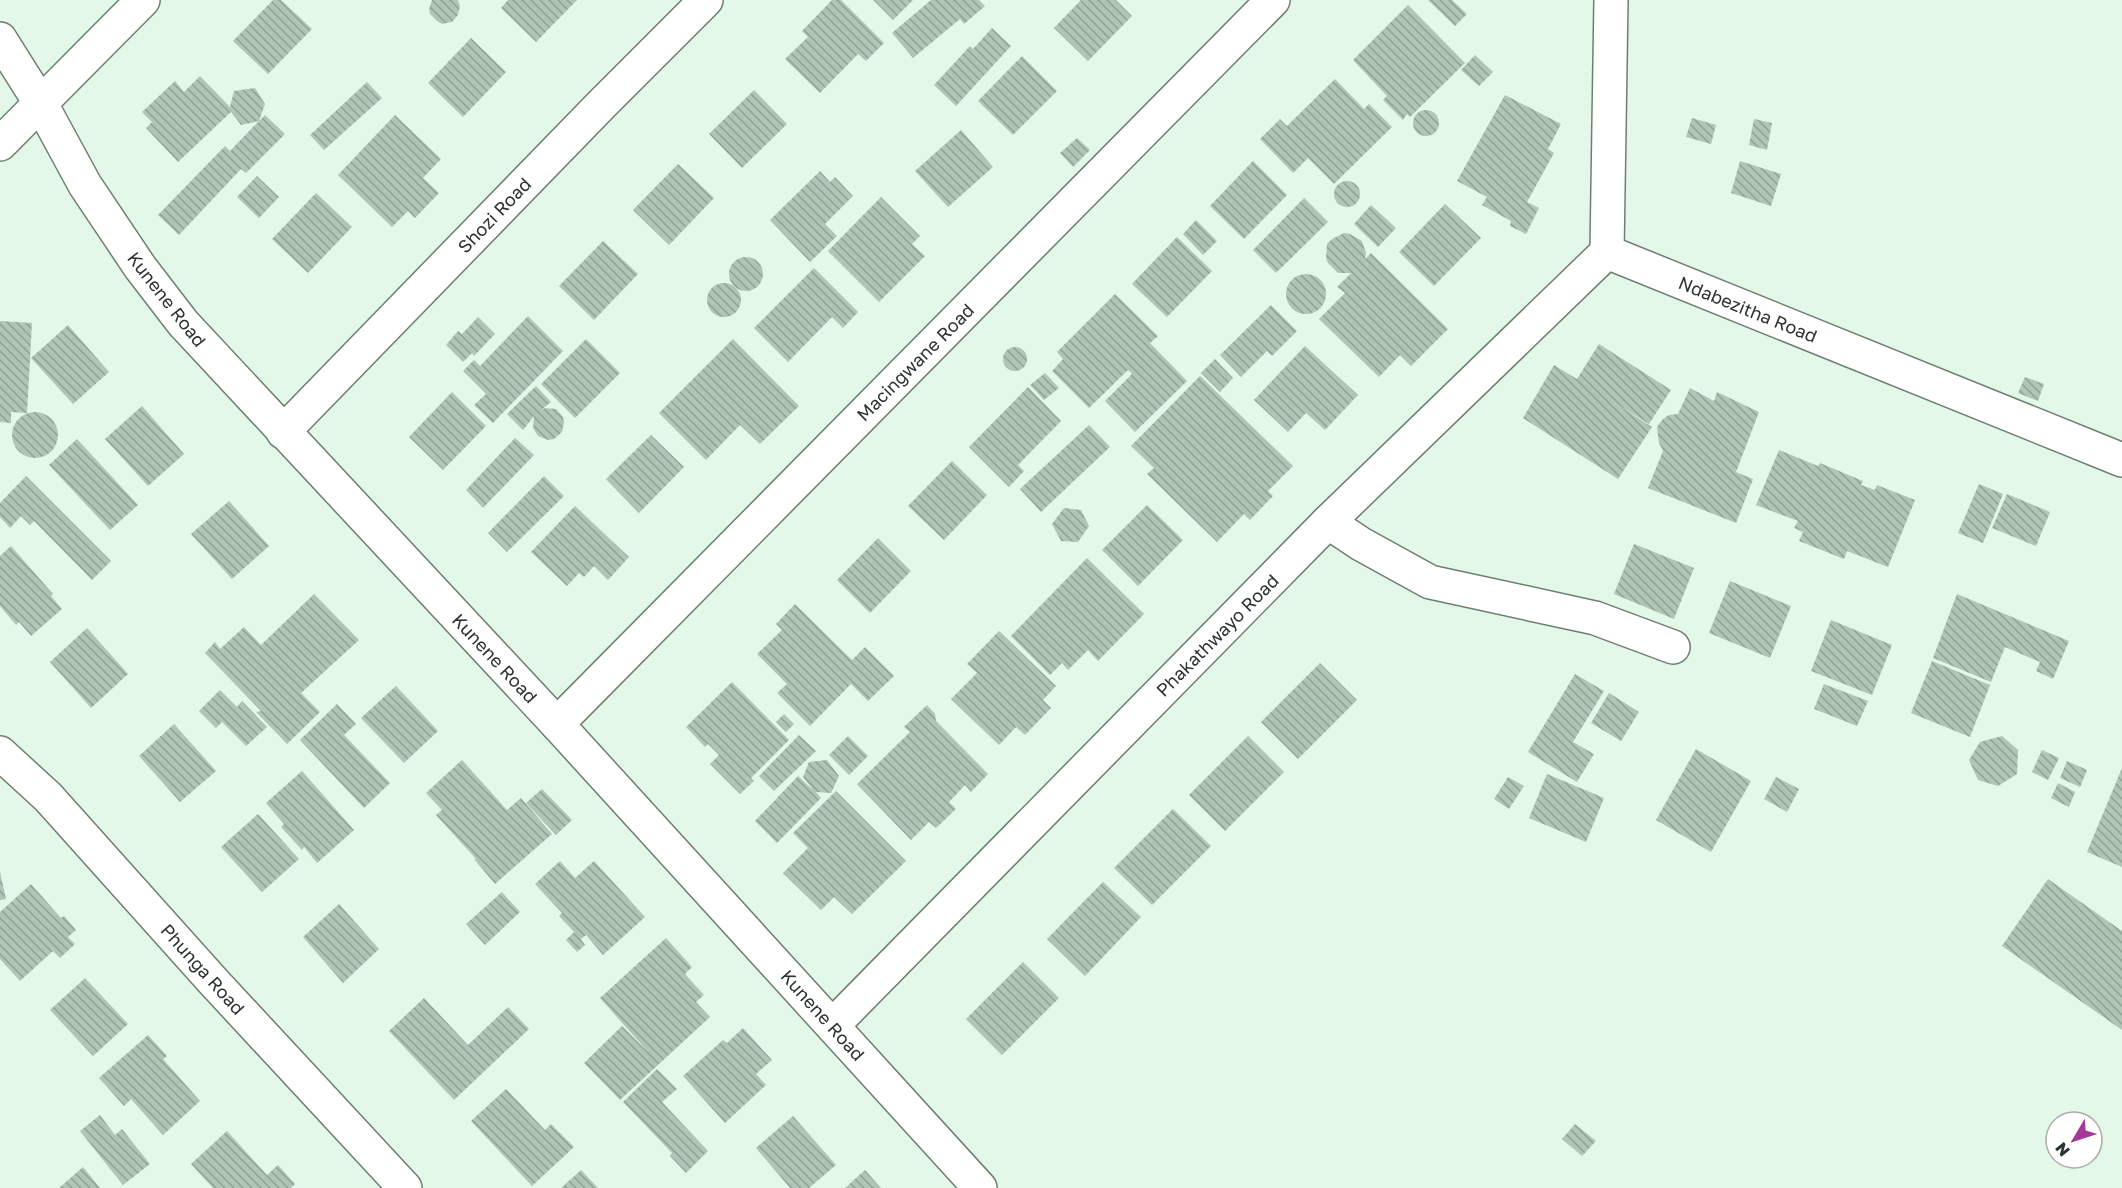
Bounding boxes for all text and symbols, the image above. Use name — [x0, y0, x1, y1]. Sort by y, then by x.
street label: Shozi Road — [453, 173, 535, 257]
street label: Kunene Road — [123, 247, 211, 351]
street label: Ndabezitha Road — [1676, 271, 1820, 347]
street label: Macingwane Road — [852, 299, 978, 425]
street label: Phakathwayo Road — [1151, 569, 1283, 701]
street label: Kunene Road — [448, 609, 542, 707]
street label: Phunga Road — [156, 919, 250, 1019]
street label: Kunene Road — [776, 965, 870, 1065]
north arrow — [2044, 1110, 2104, 1170]
text: N — [2051, 1138, 2074, 1160]

